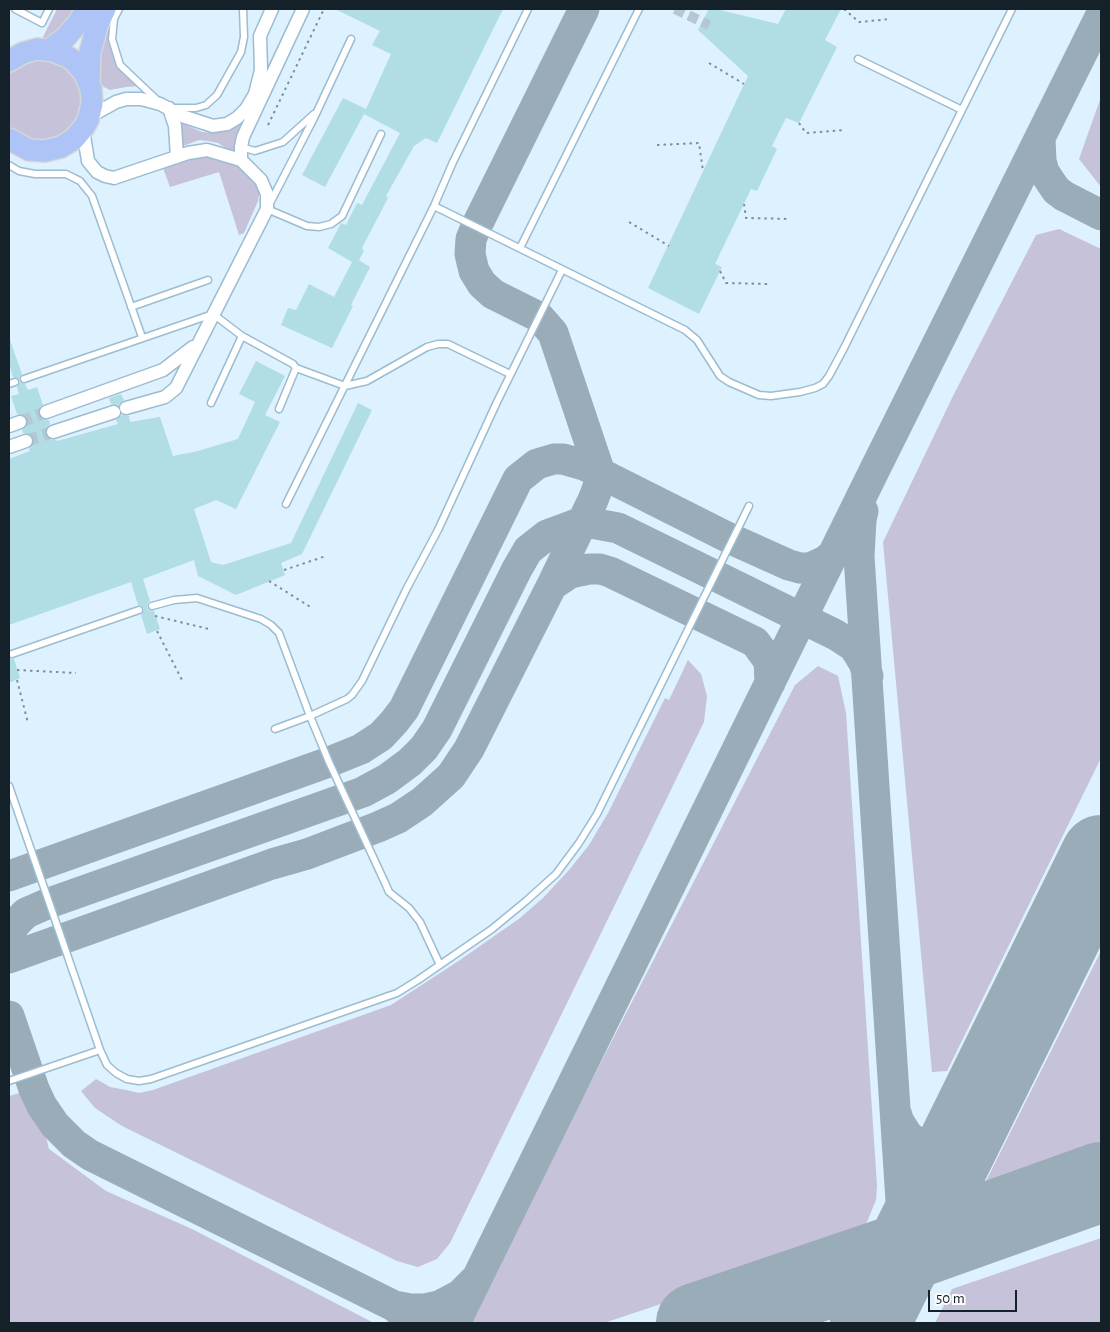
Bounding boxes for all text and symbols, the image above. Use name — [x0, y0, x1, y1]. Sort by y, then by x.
scale bar — [930, 1280, 1019, 1312]
text: 50 m — [936, 1291, 965, 1306]

